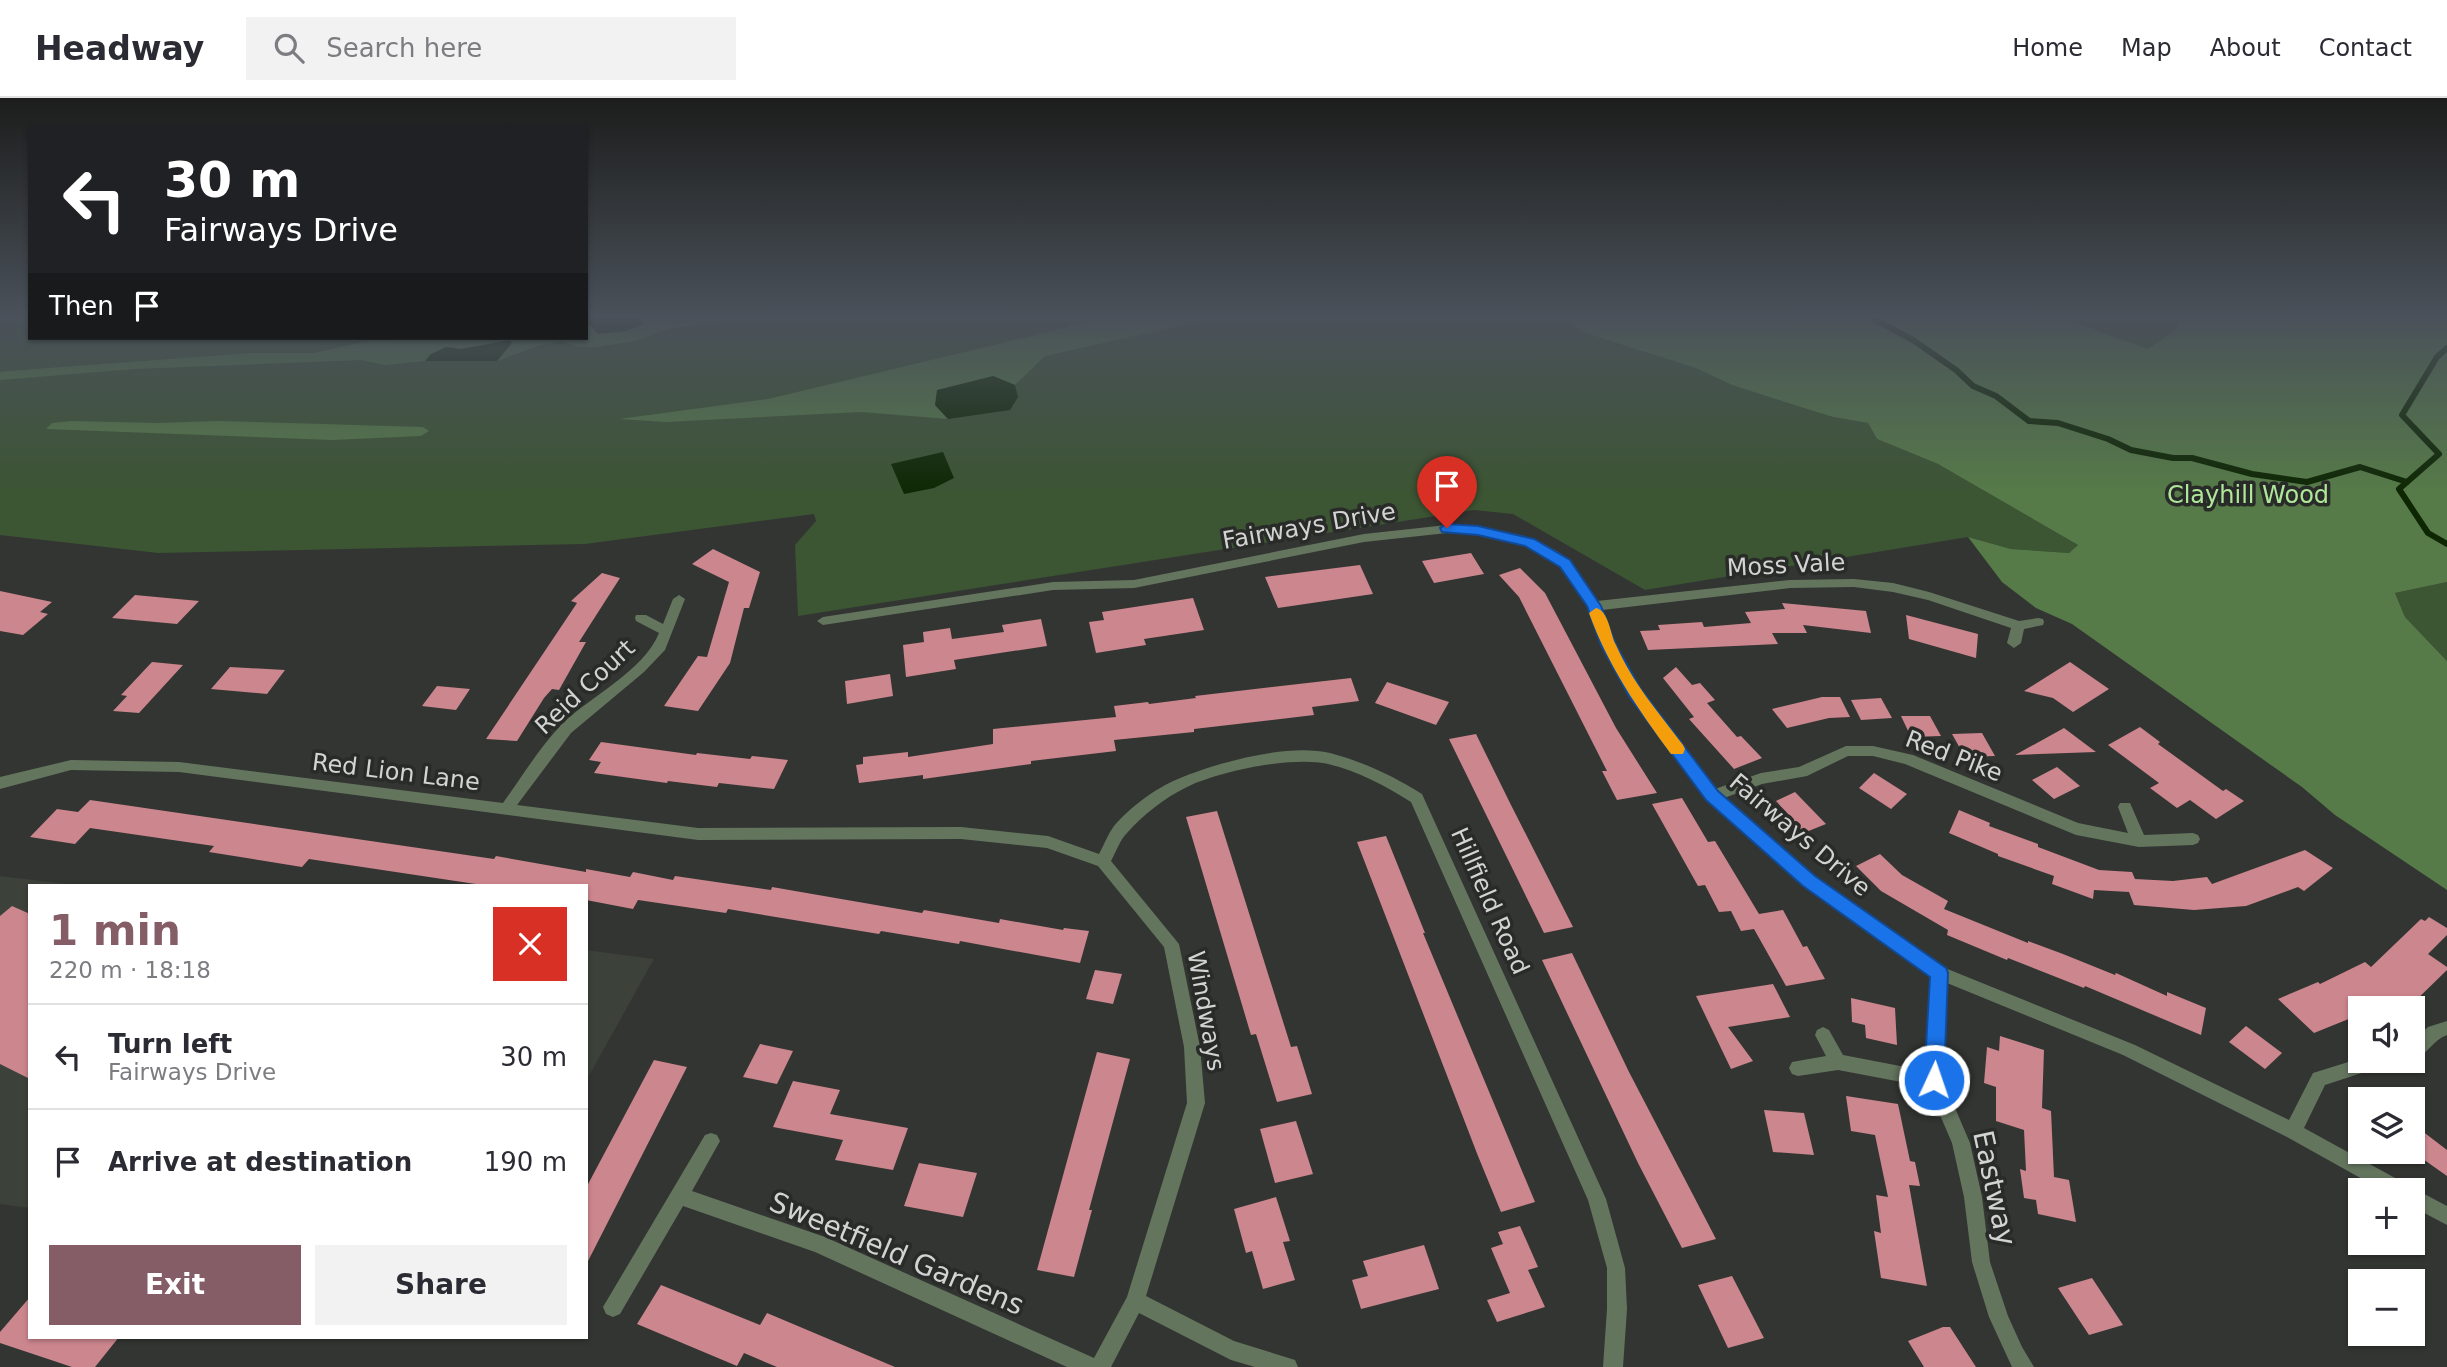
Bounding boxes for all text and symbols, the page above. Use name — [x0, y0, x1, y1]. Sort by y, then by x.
search box — [246, 17, 736, 80]
text: Headway — [35, 29, 204, 68]
icon: search — [270, 29, 308, 67]
text: Search here — [326, 33, 482, 63]
text: Home — [2012, 34, 2083, 62]
text: Map — [2121, 34, 2172, 62]
text: About — [2210, 34, 2281, 62]
text: Contact — [2319, 34, 2412, 62]
text: 30 m — [164, 152, 300, 209]
icon: left — [49, 154, 140, 245]
text: Fairways Drive — [164, 211, 398, 249]
icon: arrive — [128, 287, 166, 325]
text: Then — [49, 291, 114, 321]
pin — [1417, 456, 1477, 528]
icon: arrive — [1428, 467, 1466, 505]
park label: Clayhill Wood — [2167, 481, 2329, 509]
street label: Fairways Drive — [1220, 497, 1398, 555]
street label: Moss Vale — [1726, 548, 1846, 582]
street label: Reid Court — [529, 634, 641, 740]
street label: Red Pike — [1902, 725, 2006, 787]
street label: Red Lion Lane — [311, 748, 481, 796]
street label: Fairways Drive — [1724, 768, 1876, 902]
street label: Hillfield Road — [1445, 823, 1535, 979]
text: 1 min — [49, 906, 181, 955]
button: close — [493, 907, 567, 981]
street label: Windways — [1182, 949, 1230, 1073]
text: 220 m · 18:18 — [49, 957, 211, 983]
map controls — [2348, 996, 2425, 1346]
button: sound — [2348, 996, 2425, 1073]
text: Turn left — [108, 1029, 232, 1059]
icon: left — [49, 1038, 87, 1076]
text: 30 m — [500, 1042, 567, 1072]
position arrow — [1897, 1043, 1971, 1117]
text: Fairways Drive — [108, 1059, 276, 1085]
button: layers — [2348, 1087, 2425, 1164]
street label: Eastway — [1966, 1127, 2023, 1249]
icon: arrive — [49, 1143, 87, 1181]
text: Arrive at destination — [108, 1147, 412, 1177]
text: 190 m — [484, 1147, 567, 1177]
button: + — [2348, 1178, 2425, 1255]
street label: Sweetfield Gardens — [765, 1185, 1029, 1322]
button: Exit — [49, 1245, 301, 1325]
button: Share — [315, 1245, 567, 1325]
button: − — [2348, 1269, 2425, 1346]

